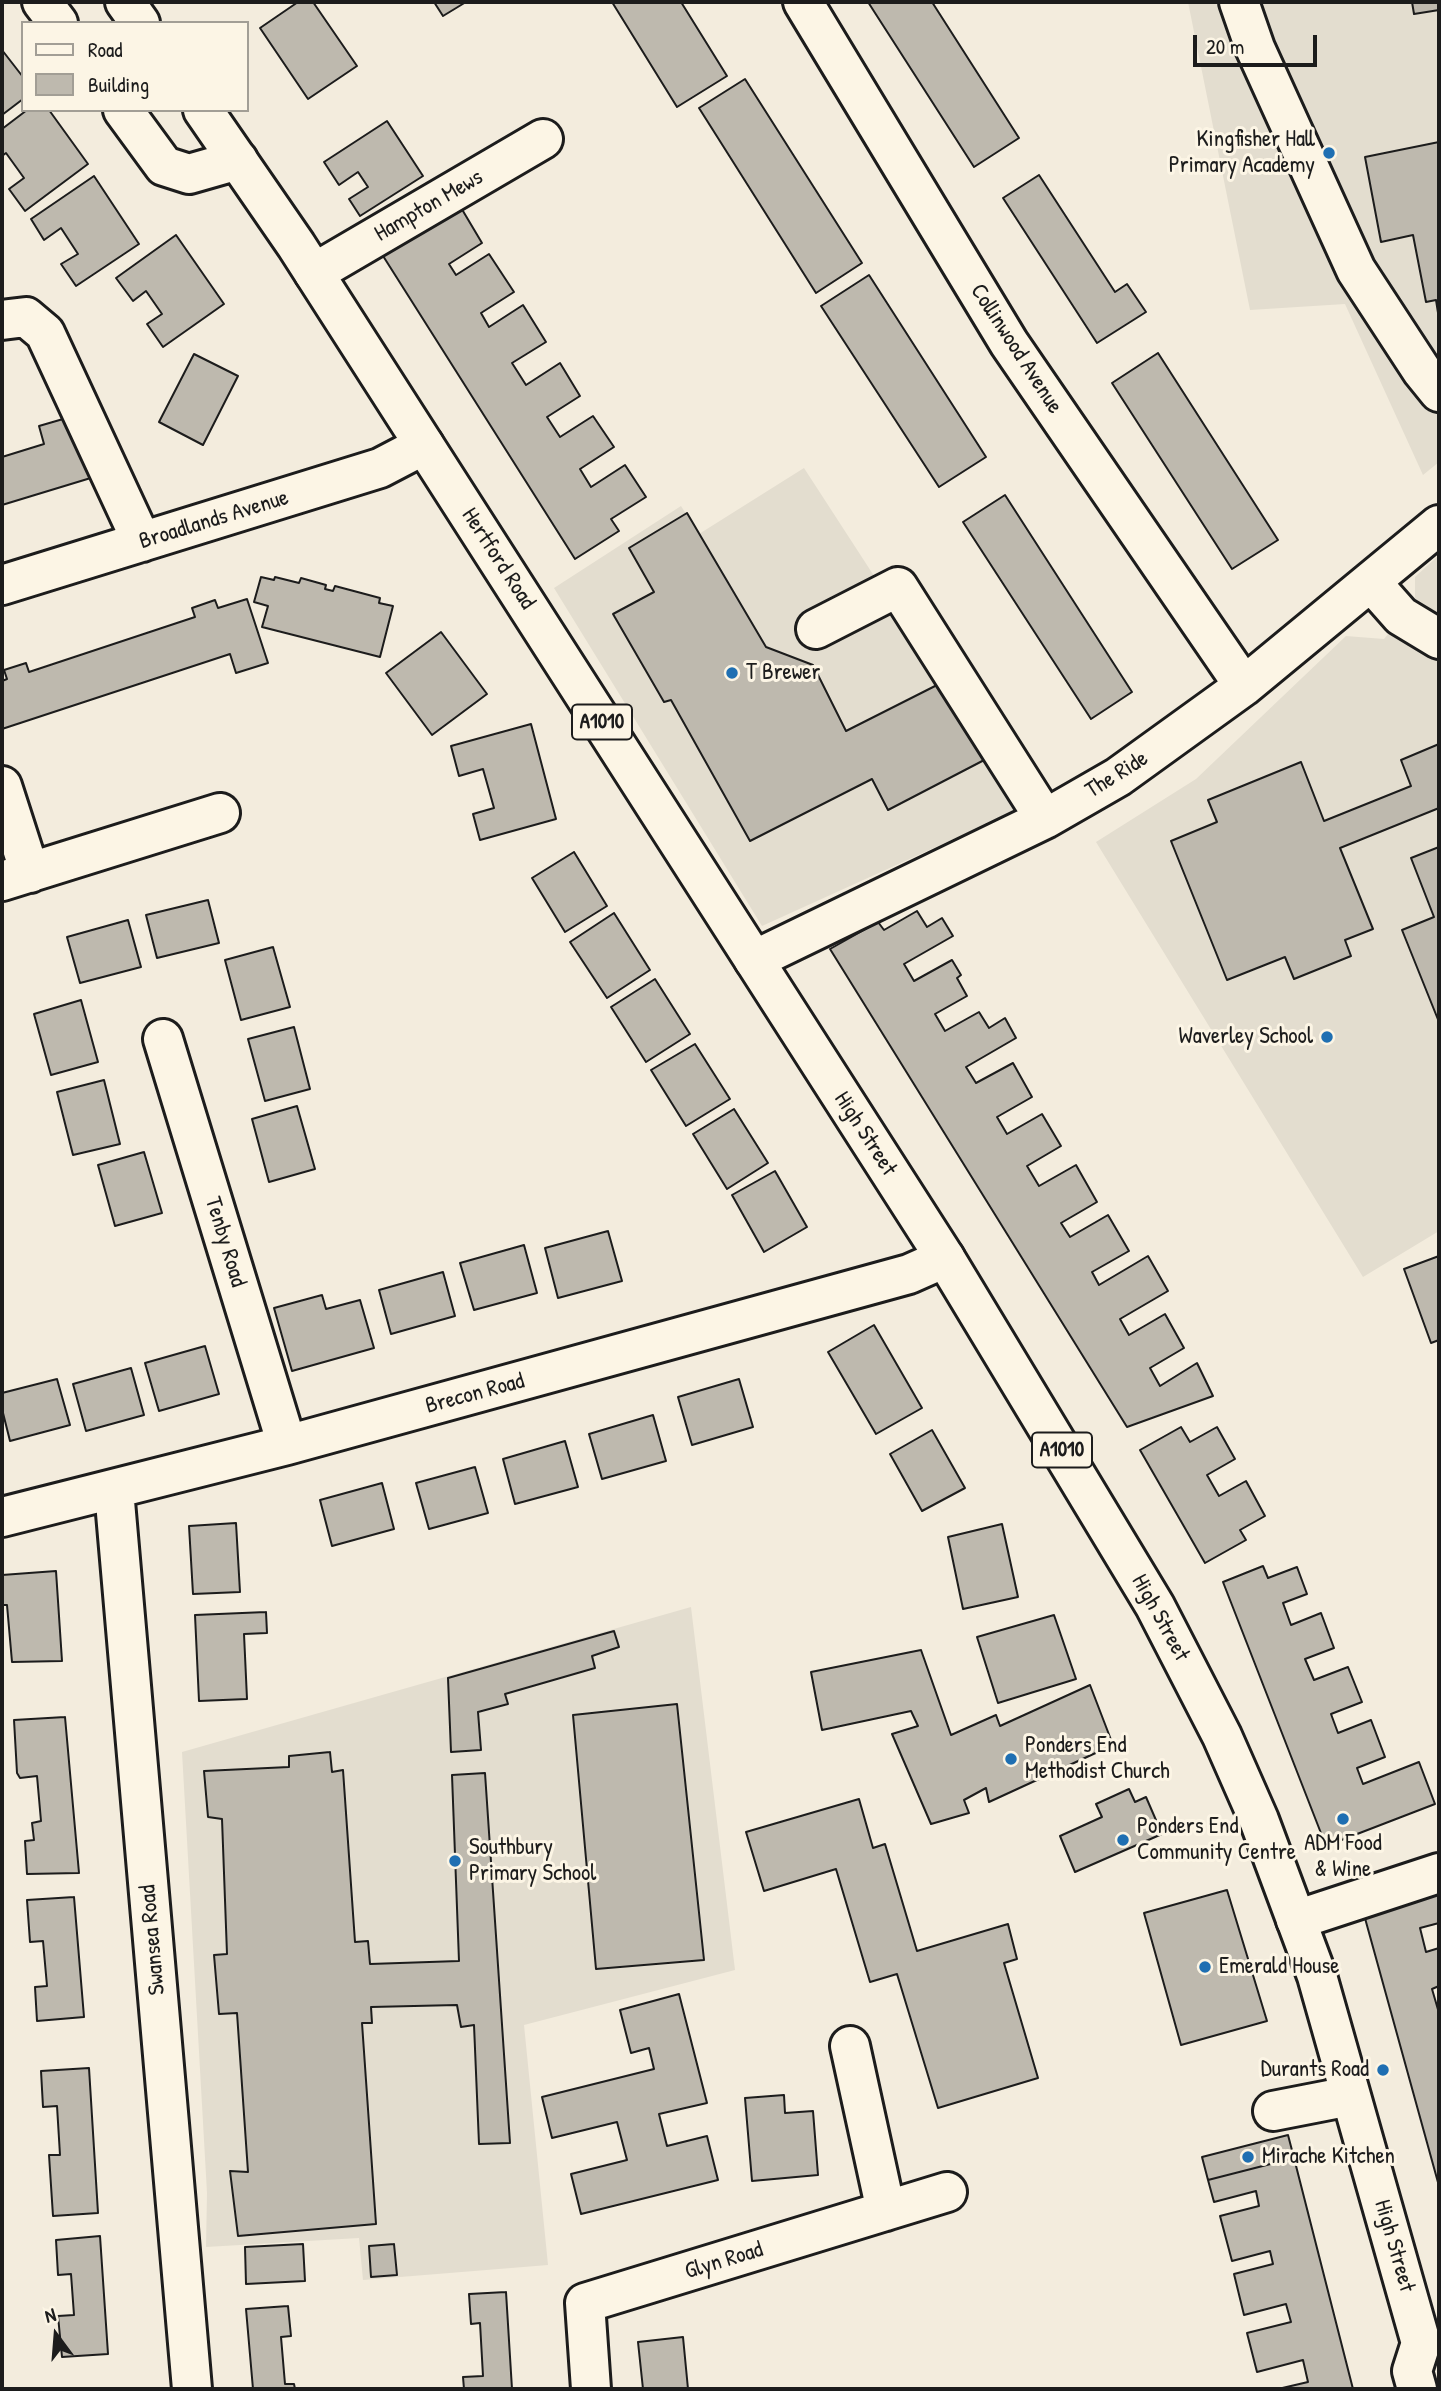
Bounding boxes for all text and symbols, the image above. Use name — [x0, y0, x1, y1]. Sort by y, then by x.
legend — [21, 21, 248, 112]
scale bar — [1196, 21, 1320, 65]
text: 20 m — [1206, 32, 1244, 61]
text: Road — [88, 35, 122, 64]
text: Building — [88, 70, 149, 99]
place label: Kingfisher Hall Primary Academy — [1169, 126, 1315, 180]
marker: Kingfisher Hall Primary Academy — [1321, 145, 1337, 161]
street label: Hampton Mews — [370, 164, 488, 248]
street label: Collinwood Avenue — [964, 279, 1068, 419]
street label: Broadlands Avenue — [136, 484, 292, 556]
street label: Hertford Road — [455, 503, 541, 615]
place label: T Brewer — [746, 659, 820, 687]
marker: T Brewer — [724, 665, 740, 681]
road number: A1010 — [572, 704, 632, 740]
street label: The Ride — [1081, 745, 1153, 805]
place label: Waverley School — [1179, 1023, 1313, 1051]
marker: Waverley School — [1319, 1029, 1335, 1045]
street label: High Street — [828, 1087, 902, 1181]
street label: Tenby Road — [198, 1194, 252, 1290]
street label: Brecon Road — [423, 1368, 527, 1420]
road number: A1010 — [1032, 1432, 1092, 1468]
street label: High Street — [1125, 1570, 1195, 1666]
place label: Ponders End Methodist Church — [1025, 1732, 1170, 1786]
marker: Ponders End Methodist Church — [1003, 1751, 1019, 1767]
marker: ADM Food & Wine — [1335, 1811, 1351, 1827]
place label: Ponders End Community Centre — [1137, 1813, 1296, 1867]
place label: ADM Food & Wine — [1304, 1830, 1382, 1884]
marker: Ponders End Community Centre — [1115, 1832, 1131, 1848]
place label: Southbury Primary School — [469, 1834, 596, 1888]
marker: Southbury Primary School — [447, 1853, 463, 1869]
street label: Swansea Road — [134, 1884, 172, 1996]
place label: Emerald House — [1219, 1953, 1339, 1981]
marker: Emerald House — [1197, 1959, 1213, 1975]
place label: Durants Road — [1261, 2056, 1369, 2084]
marker: Durants Road — [1375, 2062, 1391, 2078]
place label: Mirache Kitchen — [1262, 2143, 1395, 2171]
marker: Mirache Kitchen — [1240, 2149, 1256, 2165]
street label: High Street — [1368, 2197, 1420, 2295]
street label: Glyn Road — [682, 2236, 766, 2286]
north arrow — [21, 2300, 91, 2370]
text: N — [42, 2301, 59, 2329]

